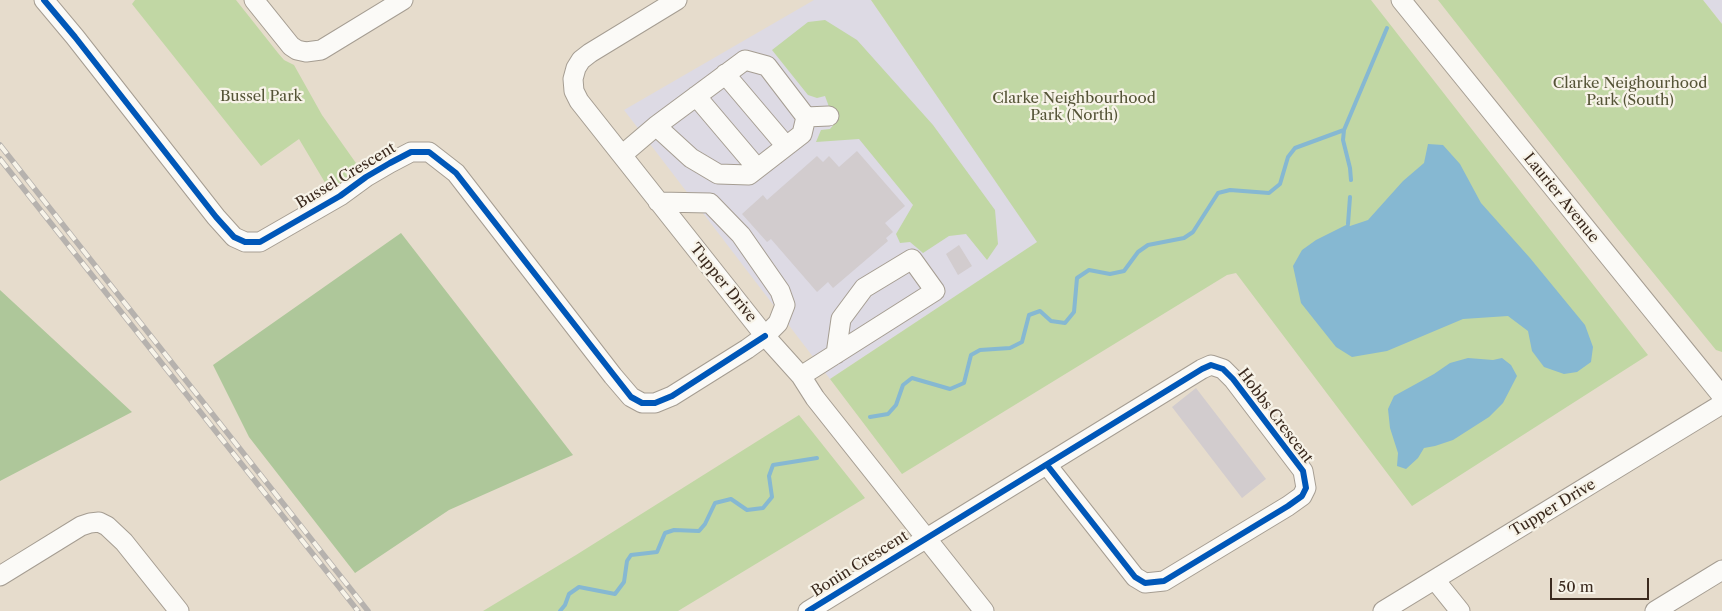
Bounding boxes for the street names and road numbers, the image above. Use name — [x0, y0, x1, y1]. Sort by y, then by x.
street label: Bussel Crescent — [293, 139, 399, 213]
street label: Laurier Avenue — [1519, 150, 1603, 246]
street label: Tupper Drive — [686, 240, 760, 326]
street label: Hobbs Crescent — [1234, 365, 1316, 467]
street label: Tupper Drive — [1507, 476, 1599, 540]
street label: Bonin Crescent — [808, 527, 912, 601]

